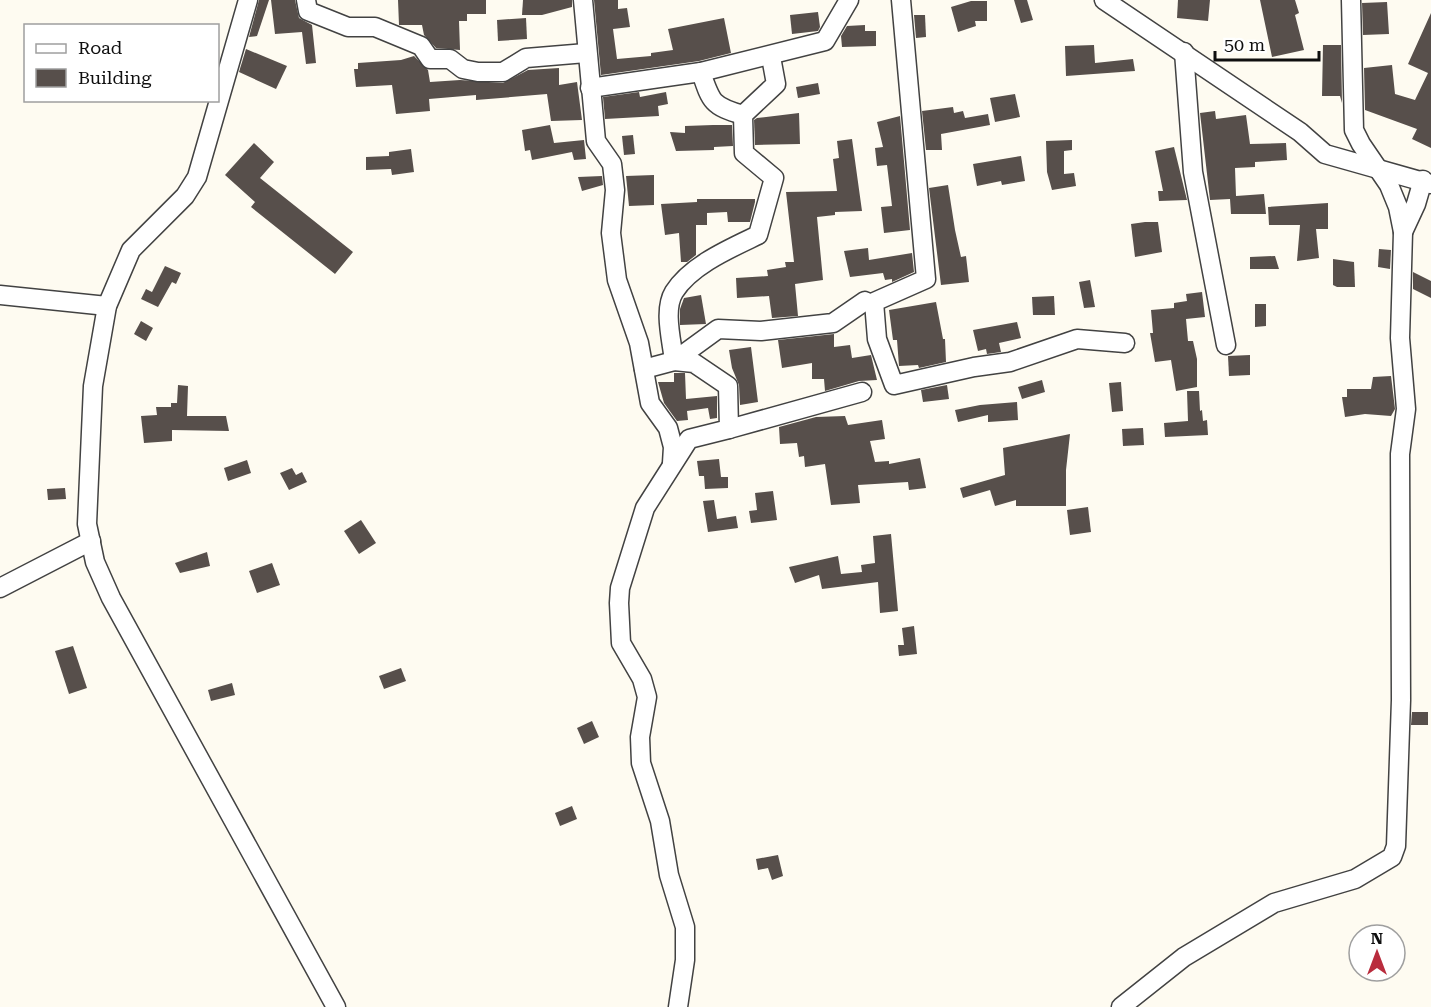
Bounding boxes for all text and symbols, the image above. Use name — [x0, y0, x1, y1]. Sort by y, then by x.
legend — [24, 24, 219, 102]
scale bar — [1215, 24, 1318, 62]
text: 50 m — [1224, 34, 1265, 55]
text: Road — [78, 37, 123, 58]
text: Building — [78, 67, 152, 88]
north arrow — [1347, 923, 1407, 983]
text: N — [1371, 929, 1383, 948]

